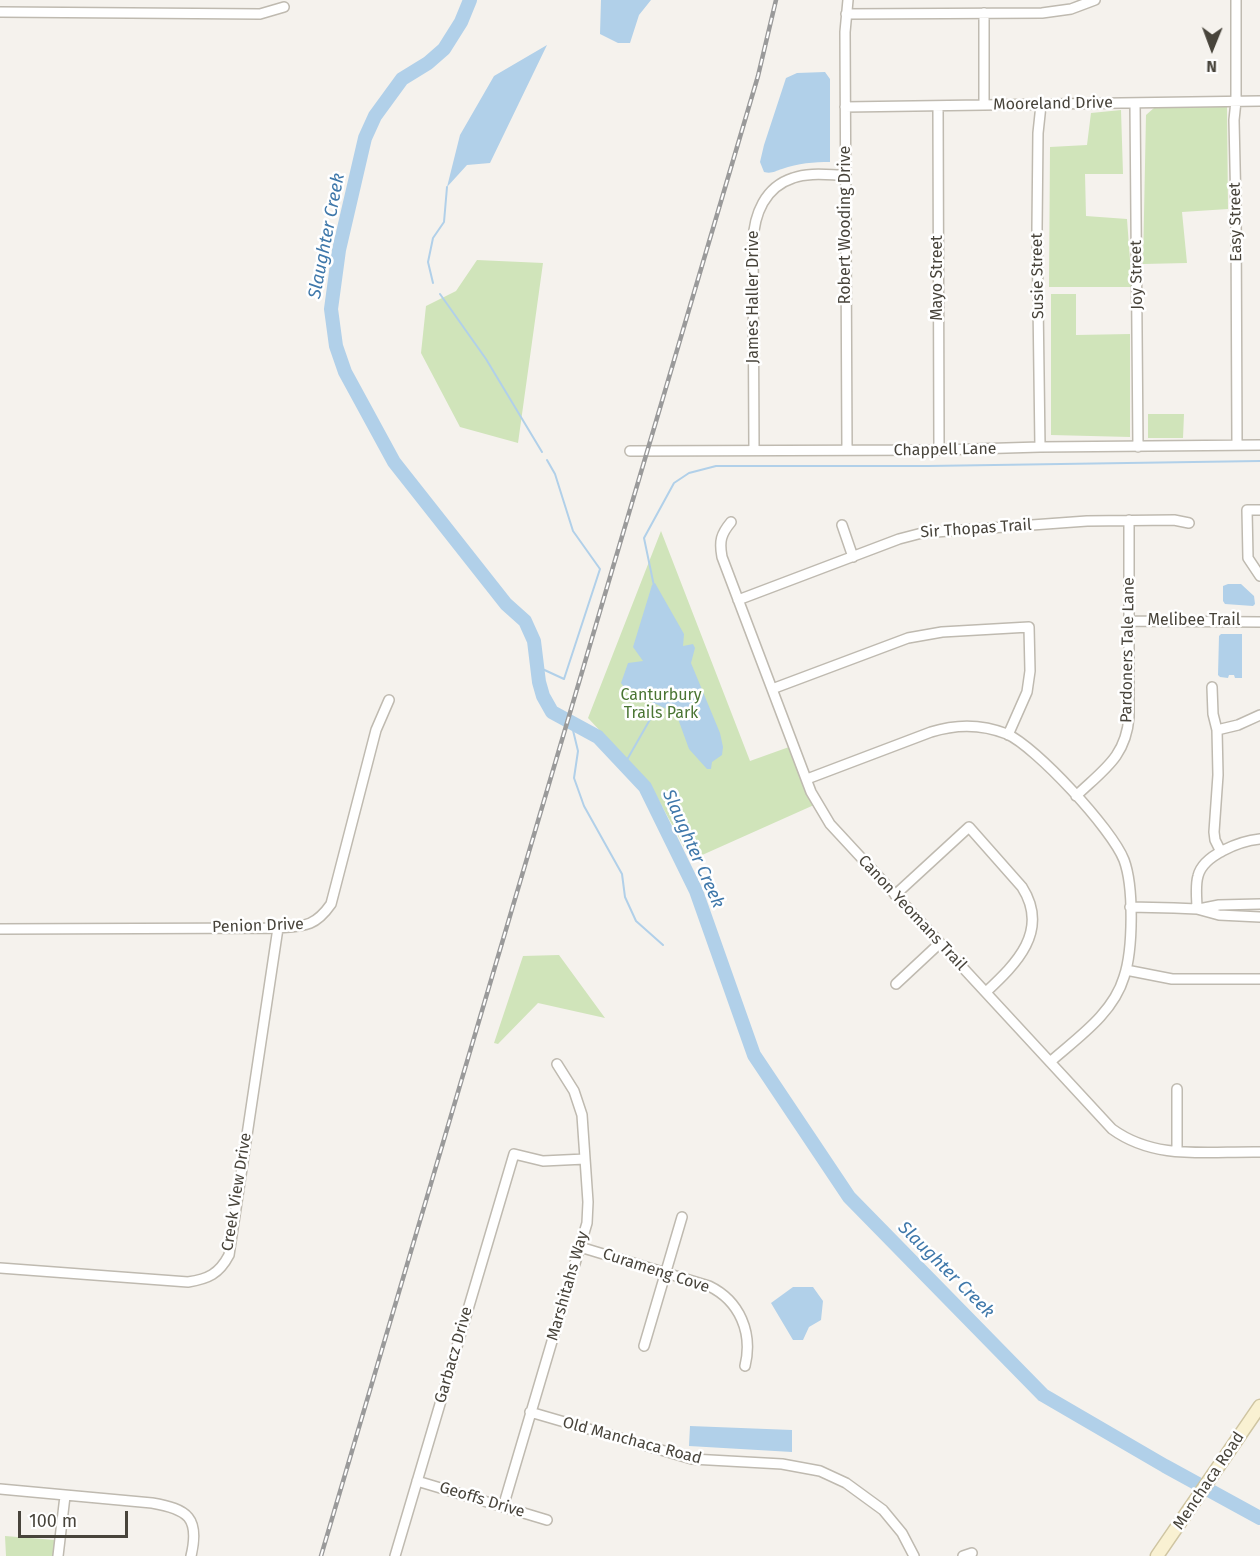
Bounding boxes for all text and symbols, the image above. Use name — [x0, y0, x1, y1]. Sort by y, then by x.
north arrow — [1182, 18, 1242, 78]
text: N — [1206, 57, 1217, 76]
street label: Mooreland Drive — [993, 93, 1113, 115]
street label: Robert Wooding Drive — [836, 146, 856, 304]
water label: Slaughter Creek — [304, 171, 350, 301]
street label: Easy Street — [1226, 182, 1246, 262]
street label: James Haller Drive — [744, 230, 764, 364]
street label: Susie Street — [1028, 233, 1048, 319]
street label: Mayo Street — [928, 235, 948, 321]
street label: Joy Street — [1127, 240, 1147, 310]
street label: Chappell Lane — [893, 440, 997, 460]
street label: Sir Thopas Trail — [920, 516, 1032, 542]
street label: Pardoners Tale Lane — [1117, 577, 1139, 723]
street label: Melibee Trail — [1148, 611, 1240, 631]
park label: Canturbury Trails Park — [620, 686, 702, 724]
water label: Slaughter Creek — [657, 786, 729, 912]
street label: Canon Yeomans Trail — [854, 851, 970, 975]
street label: Penion Drive — [212, 915, 304, 937]
street label: Creek View Drive — [218, 1131, 256, 1253]
water label: Slaughter Creek — [893, 1217, 999, 1323]
street label: Marshitahs Way — [543, 1229, 593, 1343]
street label: Curameng Cove — [600, 1245, 712, 1297]
street label: Garbacz Drive — [431, 1305, 477, 1405]
street label: Old Manchaca Road — [560, 1413, 704, 1469]
street label: Menchaca Road — [1169, 1429, 1249, 1533]
street label: Geoffs Drive — [437, 1478, 527, 1522]
scale bar — [21, 1499, 130, 1537]
text: 100 m — [29, 1510, 77, 1532]

